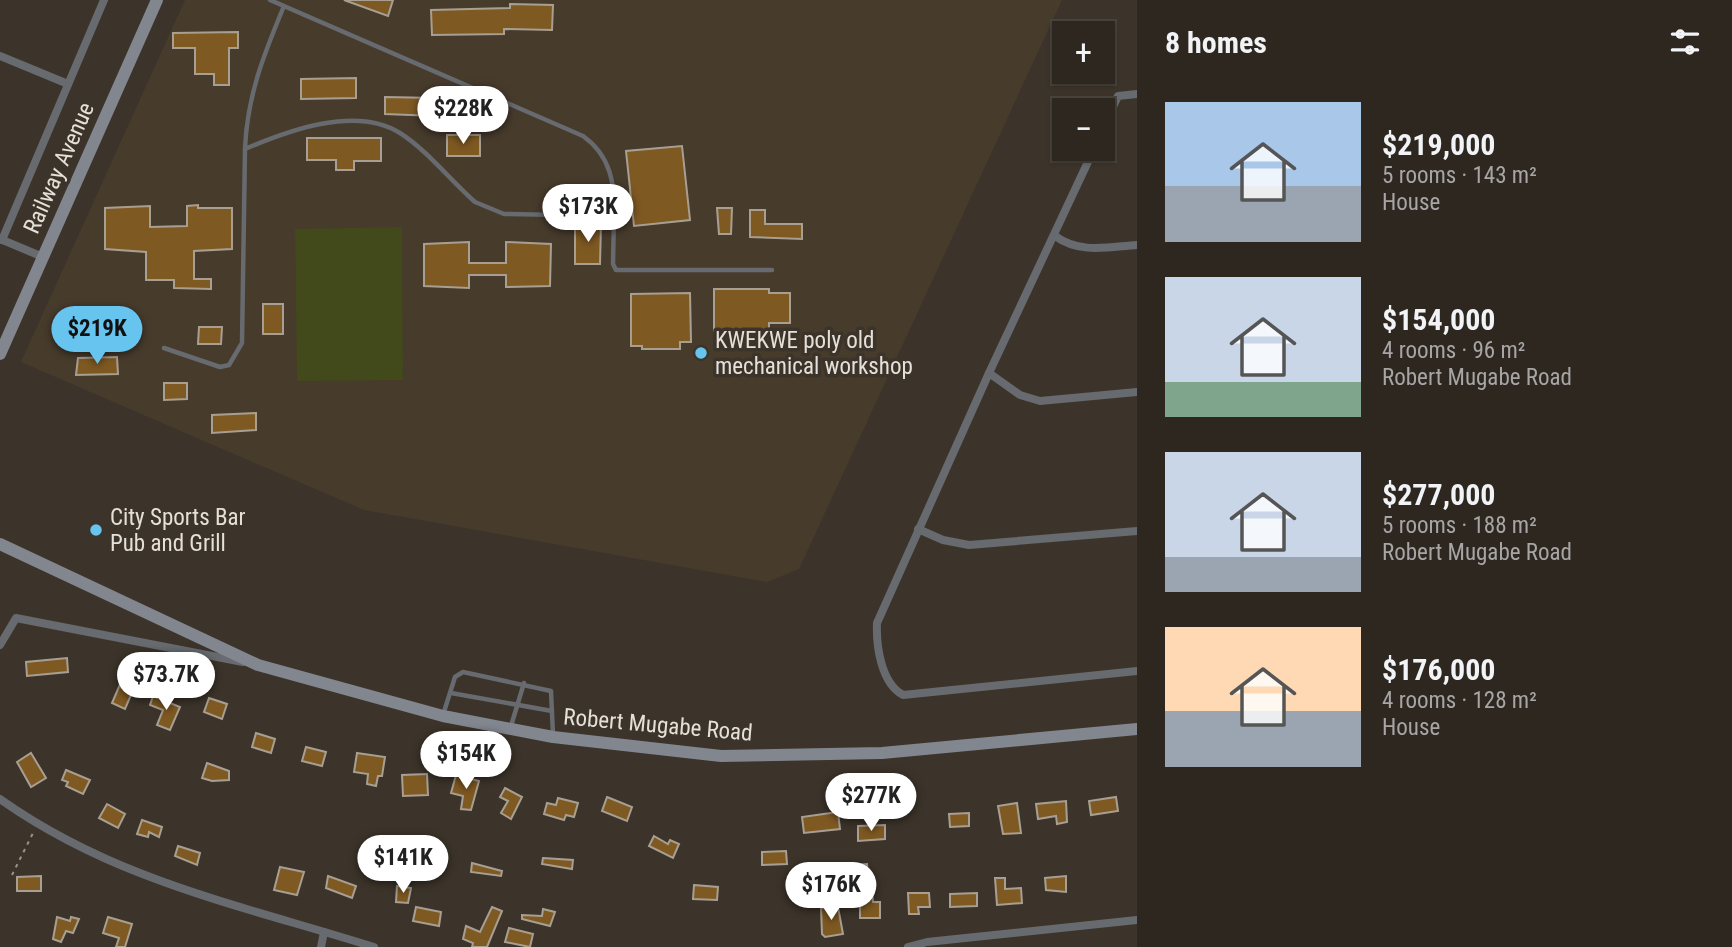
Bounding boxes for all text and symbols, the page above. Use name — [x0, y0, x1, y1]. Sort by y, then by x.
map controls — [1052, 21, 1115, 161]
button: + — [1052, 21, 1115, 84]
icon: filters — [1666, 23, 1704, 61]
text: 8 homes — [1165, 25, 1267, 60]
pin: $228K — [414, 86, 512, 146]
text: $228K — [433, 95, 493, 122]
street label: Railway Avenue — [18, 98, 100, 238]
button: − — [1052, 98, 1115, 161]
text: $219,000 — [1382, 127, 1495, 162]
icon: home — [1221, 130, 1305, 214]
text: 5 rooms · 143 m² — [1382, 162, 1537, 189]
pin: $173K — [539, 184, 637, 244]
text: House — [1382, 189, 1440, 216]
text: $173K — [558, 193, 618, 220]
text: $154,000 — [1382, 302, 1495, 337]
icon: home — [1221, 305, 1305, 389]
pin: $219K — [48, 306, 146, 366]
text: $219K — [67, 315, 127, 342]
place label: KWEKWE poly old mechanical workshop — [715, 327, 913, 380]
text: 4 rooms · 96 m² — [1382, 337, 1525, 364]
marker: KWEKWE poly old mechanical workshop — [693, 345, 709, 361]
text: Robert Mugabe Road — [1382, 364, 1572, 391]
text: $277,000 — [1382, 477, 1495, 512]
icon: home — [1221, 480, 1305, 564]
place label: City Sports Bar Pub and Grill — [110, 504, 246, 557]
text: 5 rooms · 188 m² — [1382, 512, 1537, 539]
marker: City Sports Bar Pub and Grill — [88, 522, 104, 538]
text: Robert Mugabe Road — [1382, 539, 1572, 566]
pin: $73.7K — [109, 652, 223, 712]
text: $176,000 — [1382, 652, 1495, 687]
icon: home — [1221, 655, 1305, 739]
text: $73.7K — [133, 661, 199, 688]
text: 4 rooms · 128 m² — [1382, 687, 1537, 714]
street label: Robert Mugabe Road — [562, 703, 754, 747]
text: House — [1382, 714, 1440, 741]
pin: $154K — [417, 732, 515, 791]
text: $154K — [436, 740, 496, 767]
pin: $277K — [822, 774, 920, 833]
text: $277K — [841, 782, 901, 809]
pin: $141K — [354, 836, 452, 895]
text: $141K — [373, 844, 433, 871]
pin: $176K — [782, 862, 880, 922]
text: $176K — [801, 871, 861, 898]

